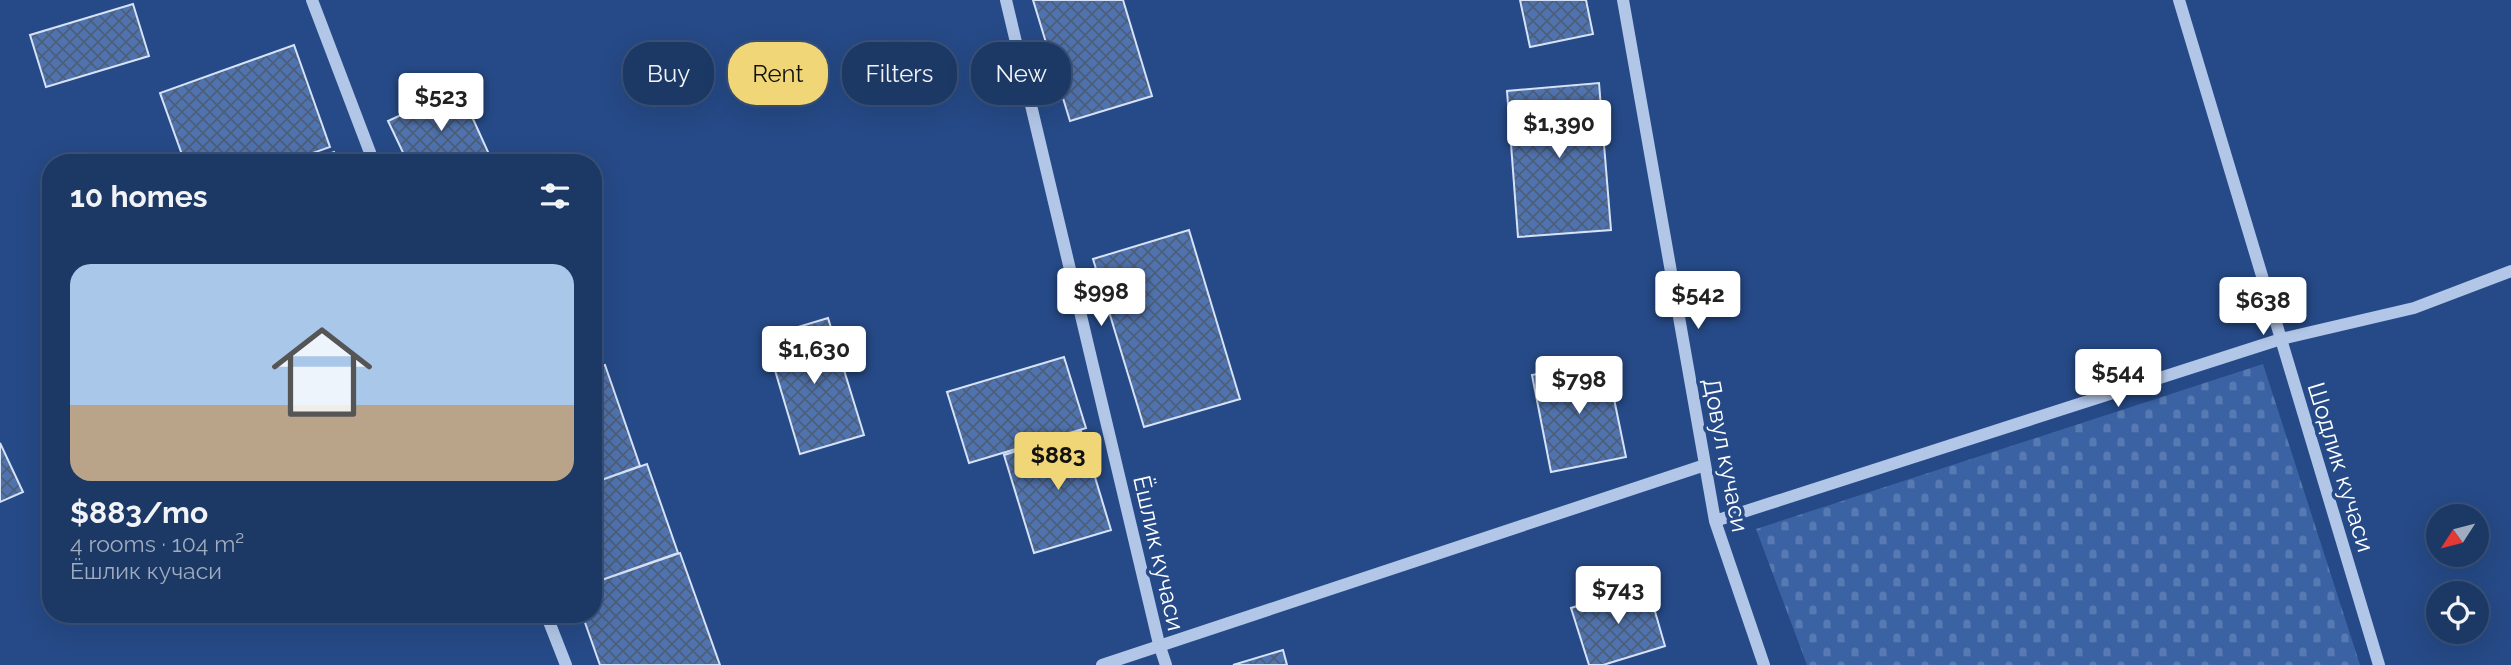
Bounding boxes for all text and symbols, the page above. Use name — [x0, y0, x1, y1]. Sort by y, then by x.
chip: Buy — [623, 42, 714, 105]
chip: Rent — [728, 42, 828, 105]
chip: Filters — [842, 42, 957, 105]
chip: New — [971, 42, 1071, 105]
pin: $523 — [400, 74, 482, 133]
text: $523 — [414, 82, 468, 109]
pin: $1,390 — [1502, 100, 1616, 160]
text: $1,390 — [1523, 109, 1595, 136]
icon: filters — [536, 177, 574, 215]
text: 10 homes — [70, 179, 207, 214]
pin: $998 — [1060, 268, 1142, 328]
pin: $542 — [1657, 272, 1739, 331]
text: $998 — [1073, 277, 1129, 304]
pin: $638 — [2222, 278, 2304, 337]
text: $542 — [1671, 280, 1725, 307]
text: $638 — [2235, 286, 2291, 313]
icon: home — [259, 309, 385, 435]
pin: $1,630 — [757, 326, 871, 386]
text: $1,630 — [778, 335, 850, 362]
pin: $544 — [2077, 350, 2159, 409]
pin: $798 — [1538, 356, 1620, 416]
text: $544 — [2091, 358, 2145, 385]
text: $798 — [1552, 365, 1606, 392]
street label: Довул кучаси — [1697, 376, 1755, 534]
street label: Шодлик кучаси — [2301, 379, 2381, 555]
pin: $883 — [1017, 433, 1099, 492]
text: $883 — [1030, 441, 1086, 468]
street label: Ёшлик кучаси — [1127, 472, 1191, 634]
text: $883/mo — [70, 495, 208, 530]
north arrow — [2426, 504, 2488, 567]
map controls — [2426, 504, 2489, 644]
text: 4 rooms · 104 m² — [70, 530, 244, 557]
text: Ёшлик кучаси — [70, 557, 222, 584]
pin: $743 — [1577, 566, 1659, 626]
text: $743 — [1592, 575, 1644, 602]
button: locate — [2426, 581, 2489, 644]

